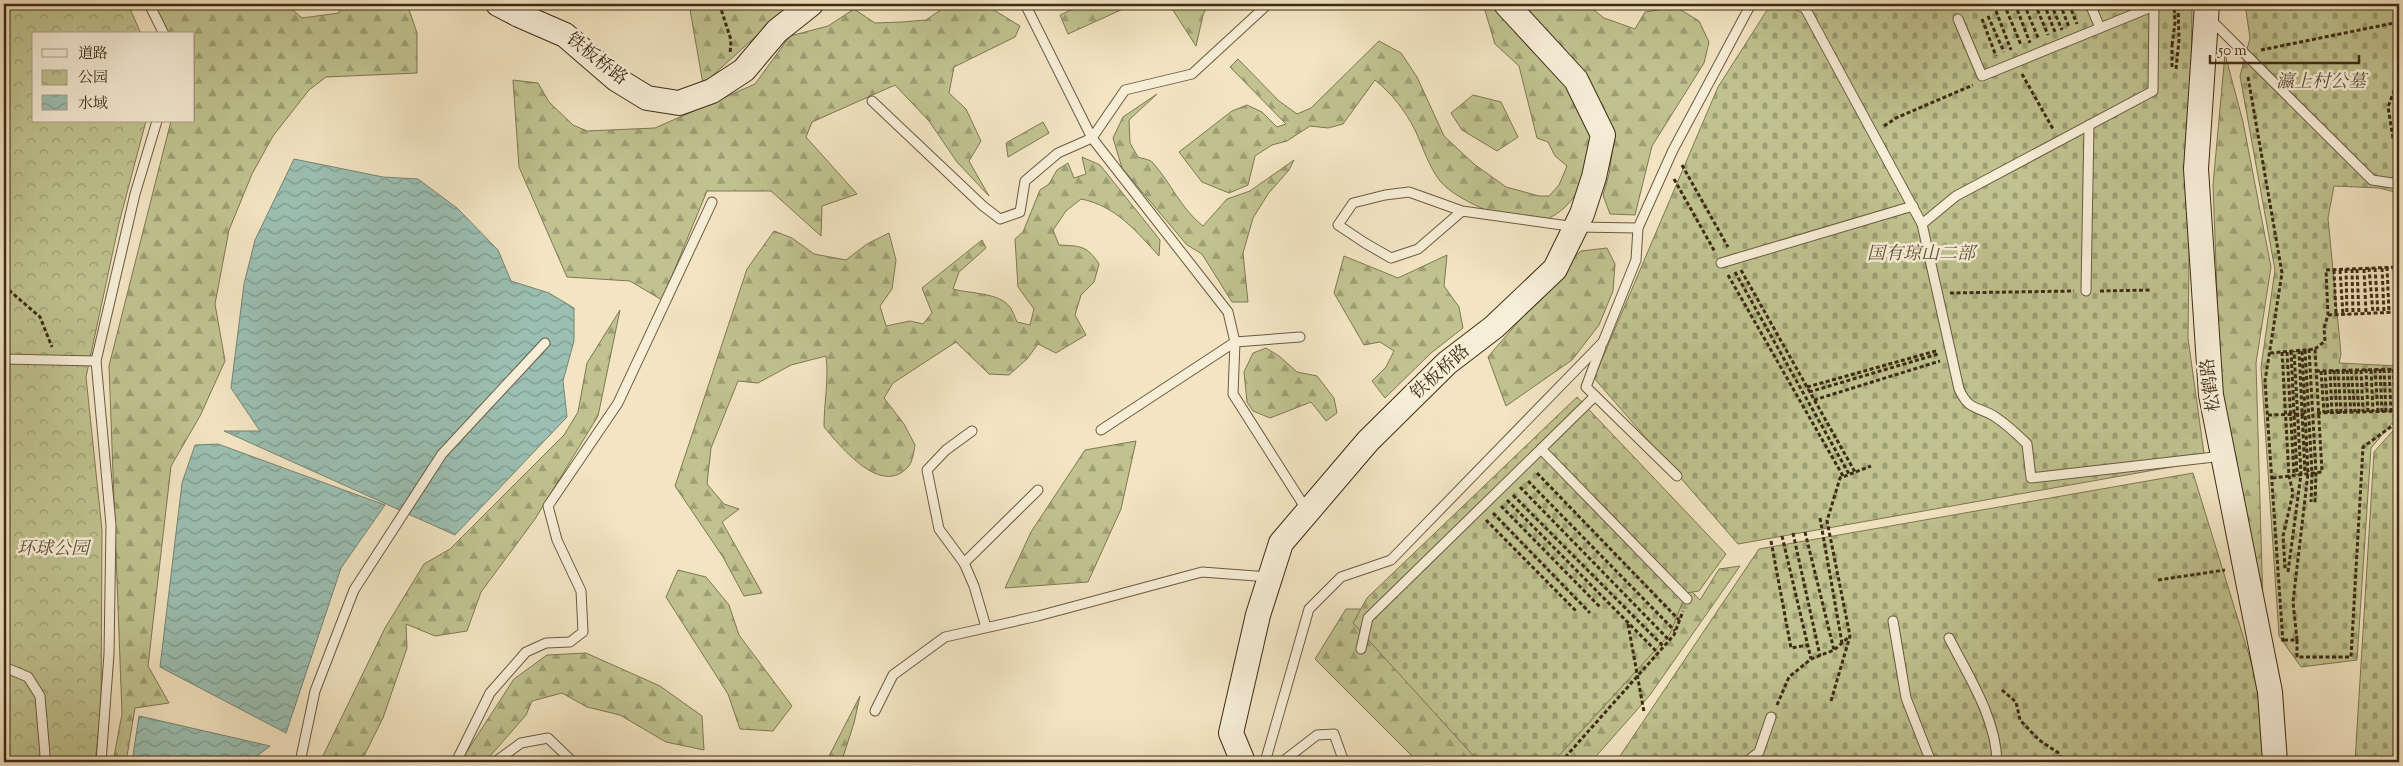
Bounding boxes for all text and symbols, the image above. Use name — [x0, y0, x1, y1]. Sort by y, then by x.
street label: 铁板桥路 — [560, 28, 632, 92]
legend — [32, 32, 195, 122]
scale bar — [2210, 32, 2359, 64]
text: 50 m — [2217, 41, 2247, 62]
text: 道路 — [78, 44, 108, 65]
text: 公园 — [78, 68, 108, 89]
park label: 瀛上村公墓 — [2276, 70, 2369, 96]
text: 水域 — [78, 94, 108, 115]
park label: 国有琼山二部 — [1867, 242, 1978, 268]
street label: 铁板桥路 — [1406, 339, 1476, 407]
street label: 松鹤路 — [2196, 357, 2228, 413]
park label: 环球公园 — [17, 537, 92, 563]

